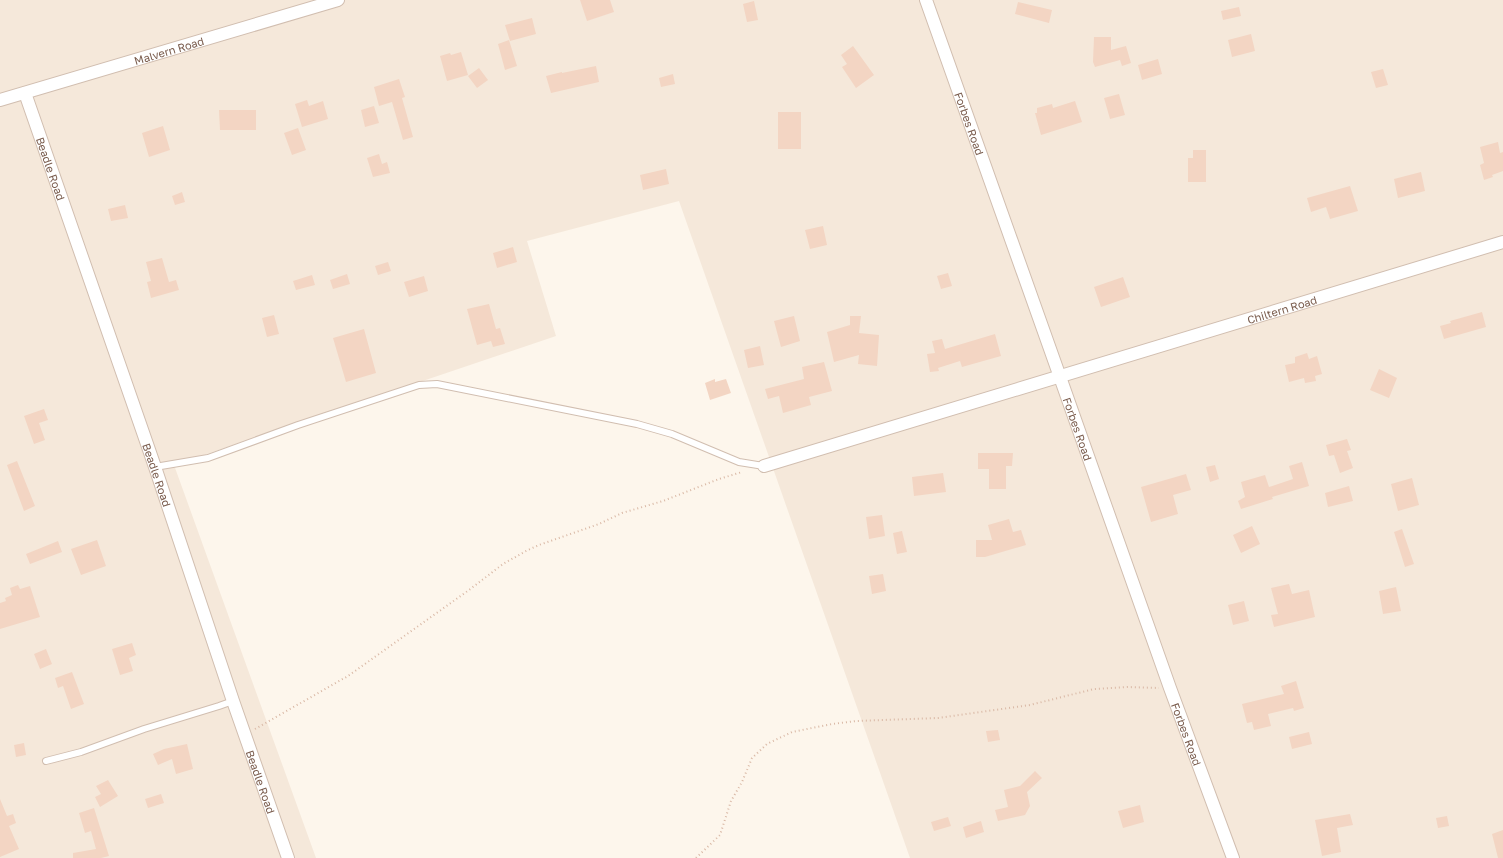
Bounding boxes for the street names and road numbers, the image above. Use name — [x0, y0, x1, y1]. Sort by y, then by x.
street label: Malvern Road — [132, 34, 205, 67]
street label: Forbes Road — [953, 90, 987, 157]
street label: Beadle Road — [34, 135, 68, 202]
street label: Chiltern Road — [1245, 292, 1318, 326]
street label: Forbes Road — [1061, 395, 1095, 462]
street label: Beadle Road — [141, 441, 174, 508]
street label: Forbes Road — [1169, 701, 1205, 767]
street label: Beadle Road — [244, 748, 278, 815]

